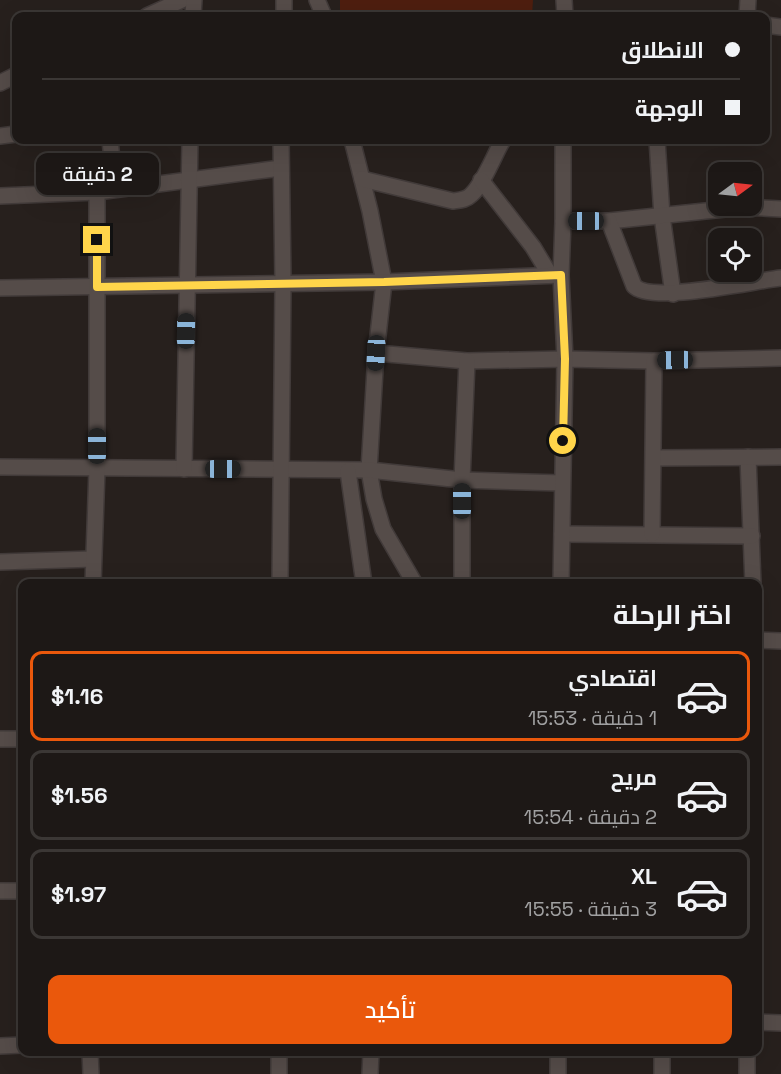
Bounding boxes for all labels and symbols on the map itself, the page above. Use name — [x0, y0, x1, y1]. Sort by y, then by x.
callout: 2 دقيقة — [36, 153, 158, 195]
north arrow — [708, 162, 762, 216]
car — [568, 212, 604, 230]
route end — [83, 226, 110, 253]
car — [177, 313, 195, 349]
car — [366, 335, 386, 371]
car — [657, 351, 693, 369]
route start — [549, 427, 576, 454]
car — [88, 428, 106, 464]
car — [205, 460, 241, 478]
car — [453, 483, 471, 519]

